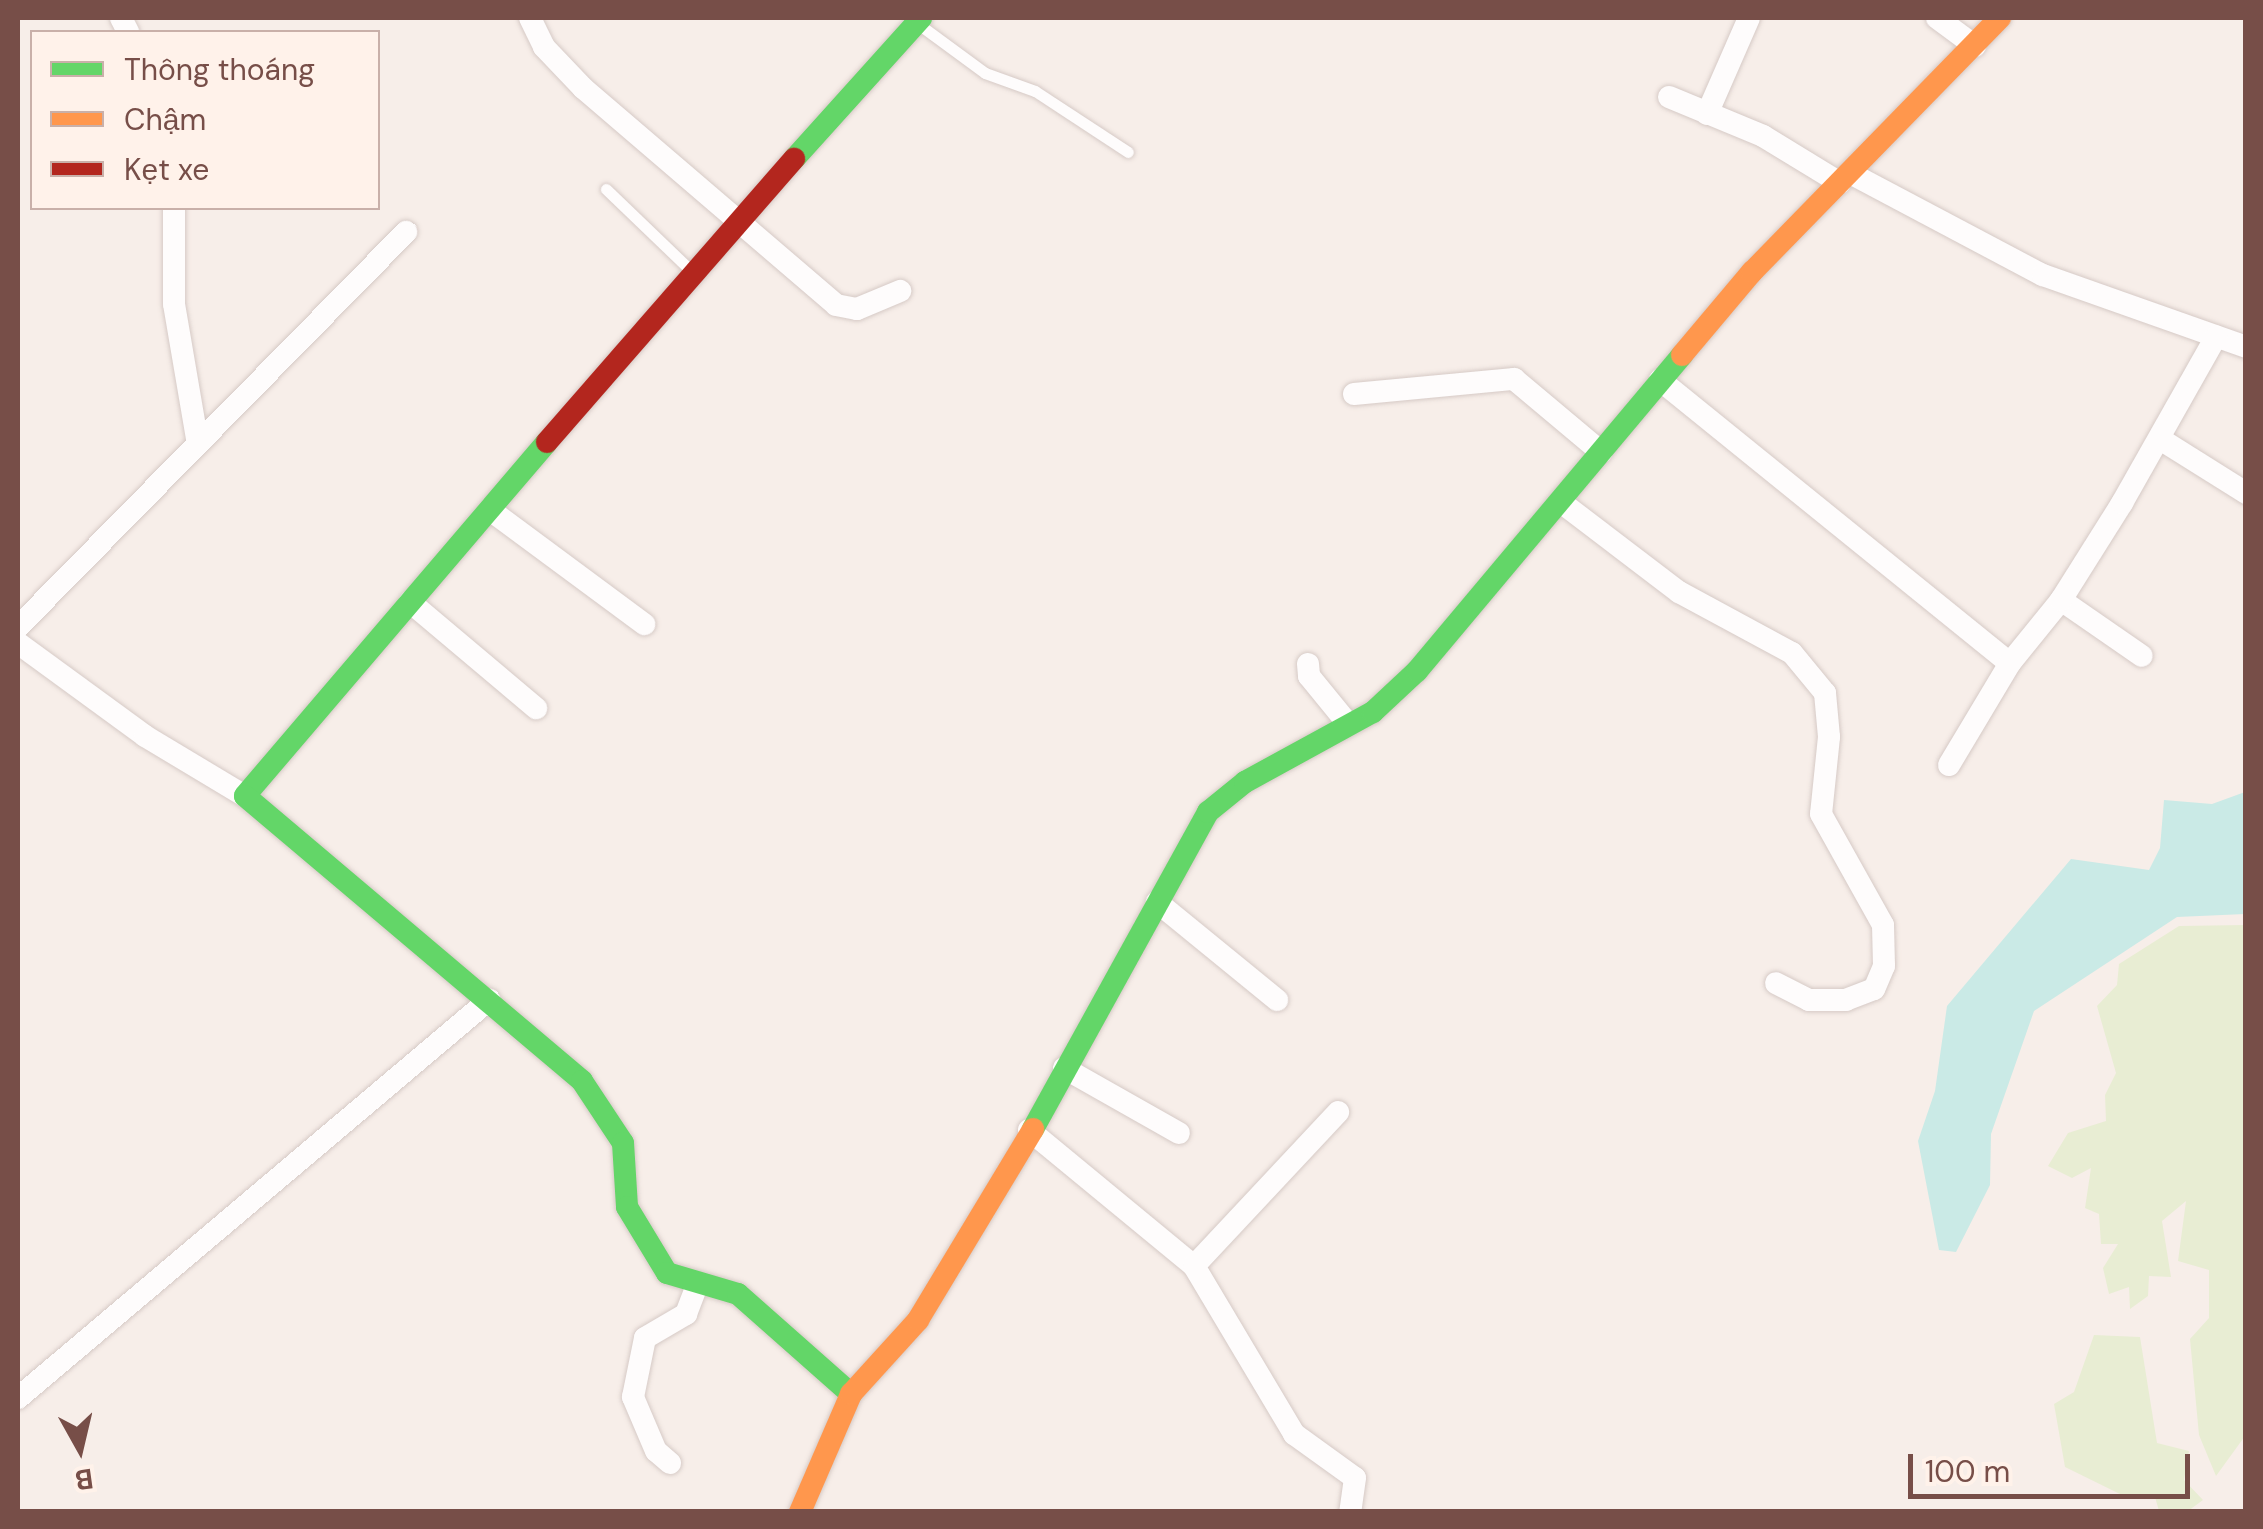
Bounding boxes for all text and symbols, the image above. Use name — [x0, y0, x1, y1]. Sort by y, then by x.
legend — [30, 30, 380, 210]
text: Thông thoáng — [124, 50, 315, 89]
text: Chậm — [124, 100, 206, 139]
text: Kẹt xe — [124, 150, 209, 189]
north arrow — [30, 1399, 130, 1499]
scale bar — [1913, 1434, 2196, 1496]
text: 100 m — [1925, 1452, 2010, 1491]
text: B — [73, 1460, 96, 1499]

